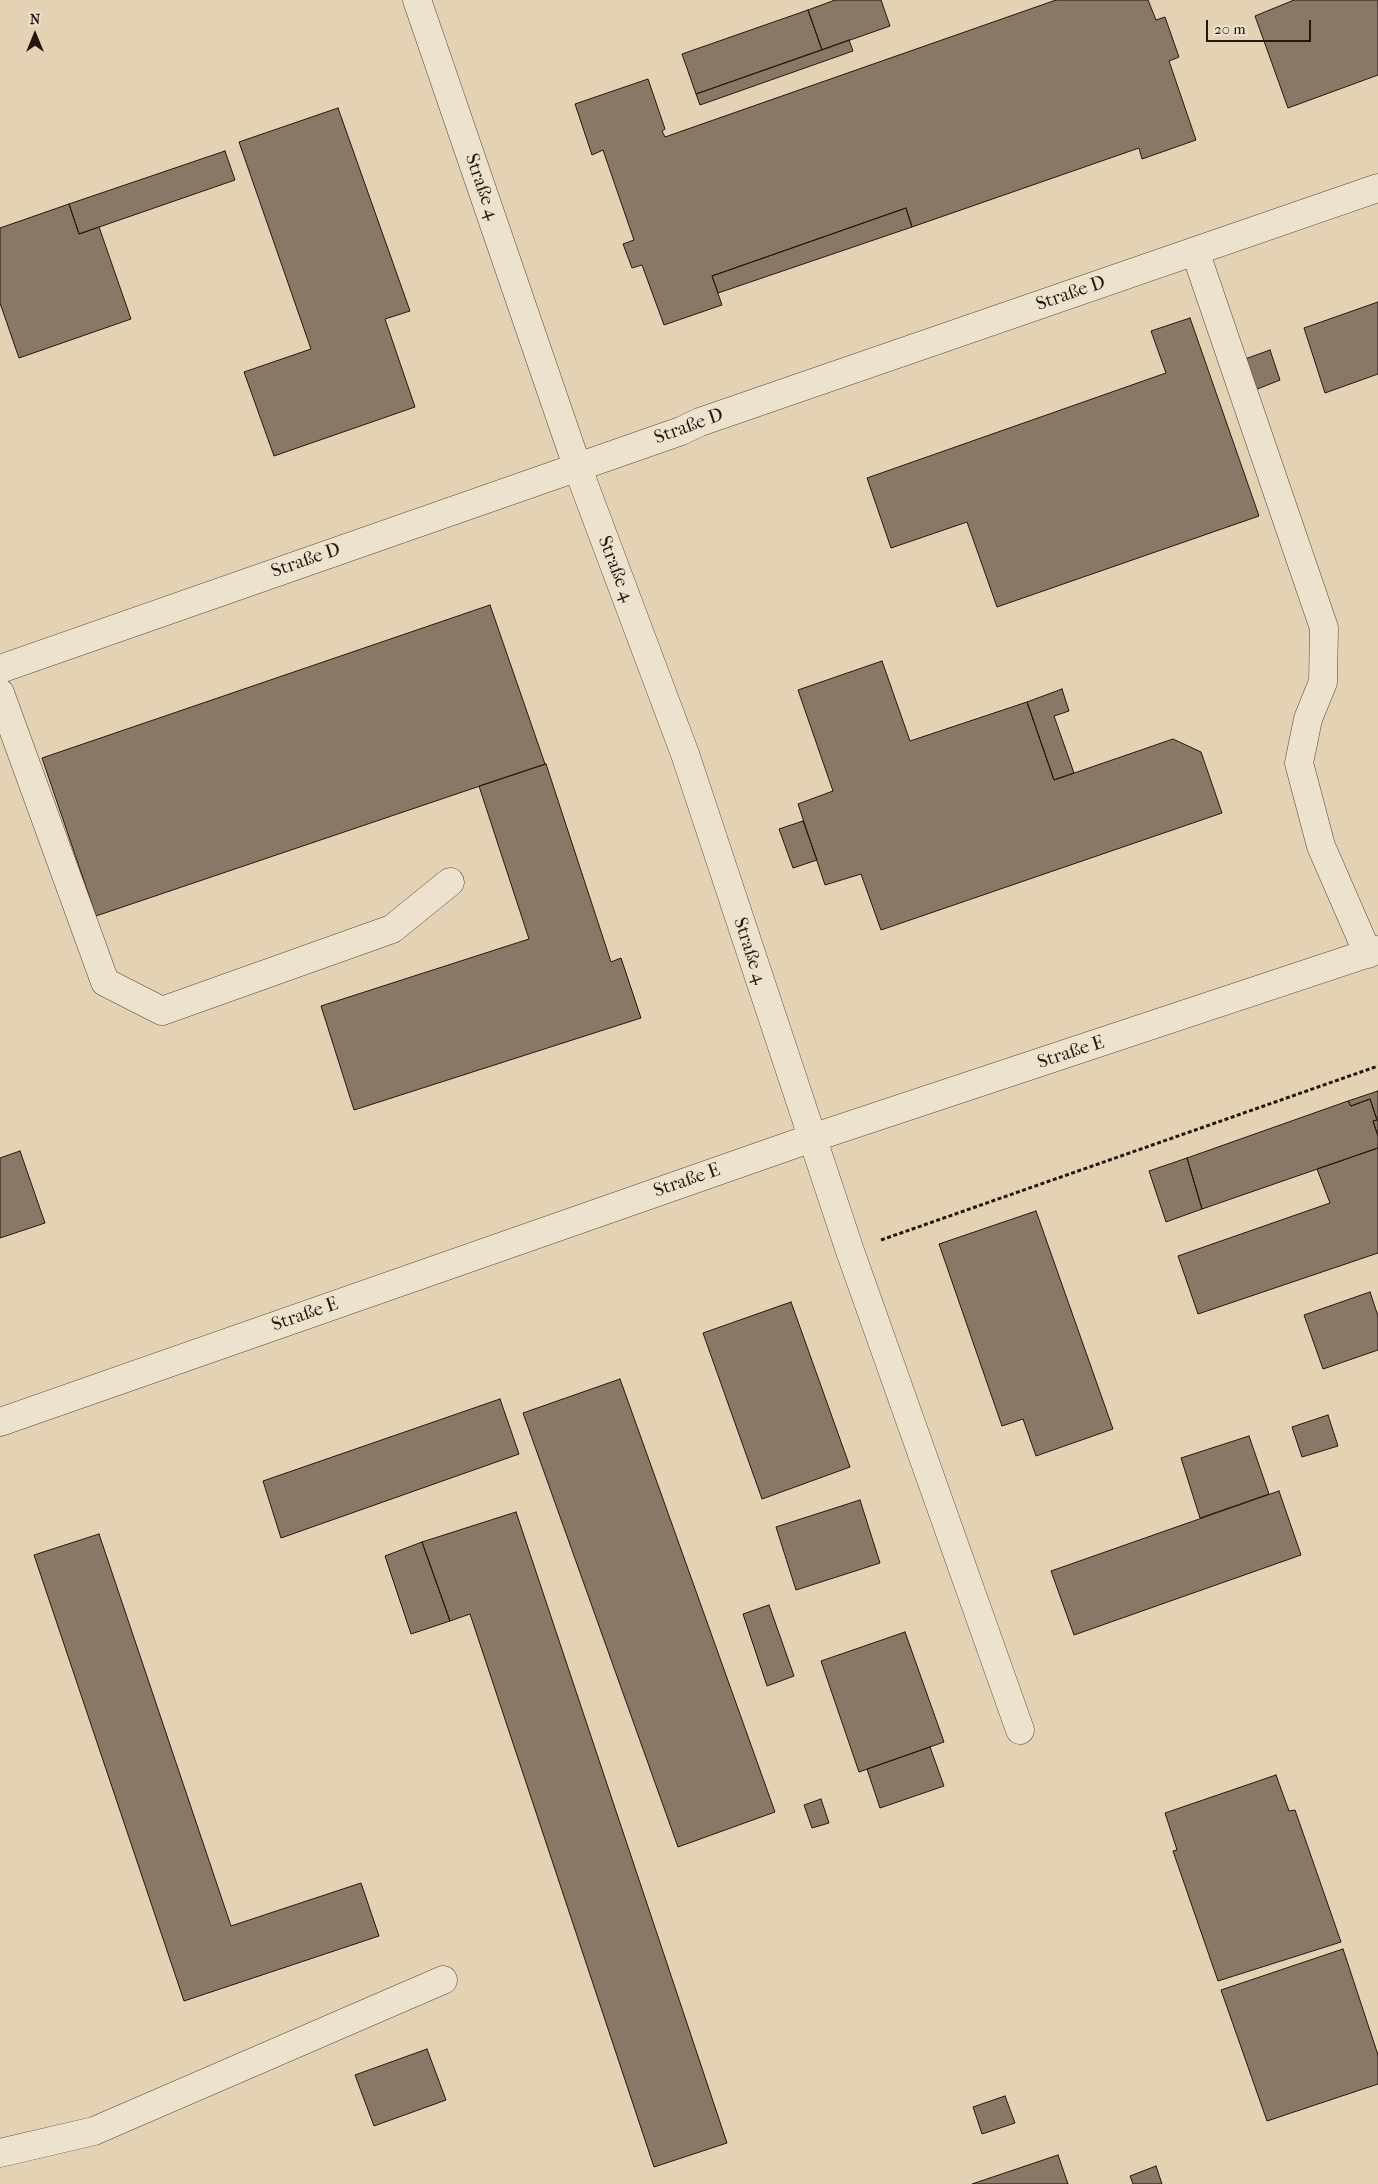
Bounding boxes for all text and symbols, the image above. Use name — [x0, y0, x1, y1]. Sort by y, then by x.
north arrow — [10, 10, 60, 60]
scale bar — [1208, 10, 1313, 42]
text: N — [30, 11, 40, 28]
text: 20 m — [1214, 20, 1246, 38]
street label: Straße 4 — [459, 151, 503, 223]
street label: Straße D — [1033, 272, 1109, 316]
street label: Straße D — [651, 404, 727, 450]
street label: Straße 4 — [592, 533, 638, 605]
street label: Straße D — [268, 539, 344, 583]
street label: Straße 4 — [728, 915, 770, 987]
street label: Straße E — [1035, 1032, 1107, 1074]
street label: Straße E — [651, 1159, 723, 1203]
street label: Straße E — [269, 1293, 341, 1337]

